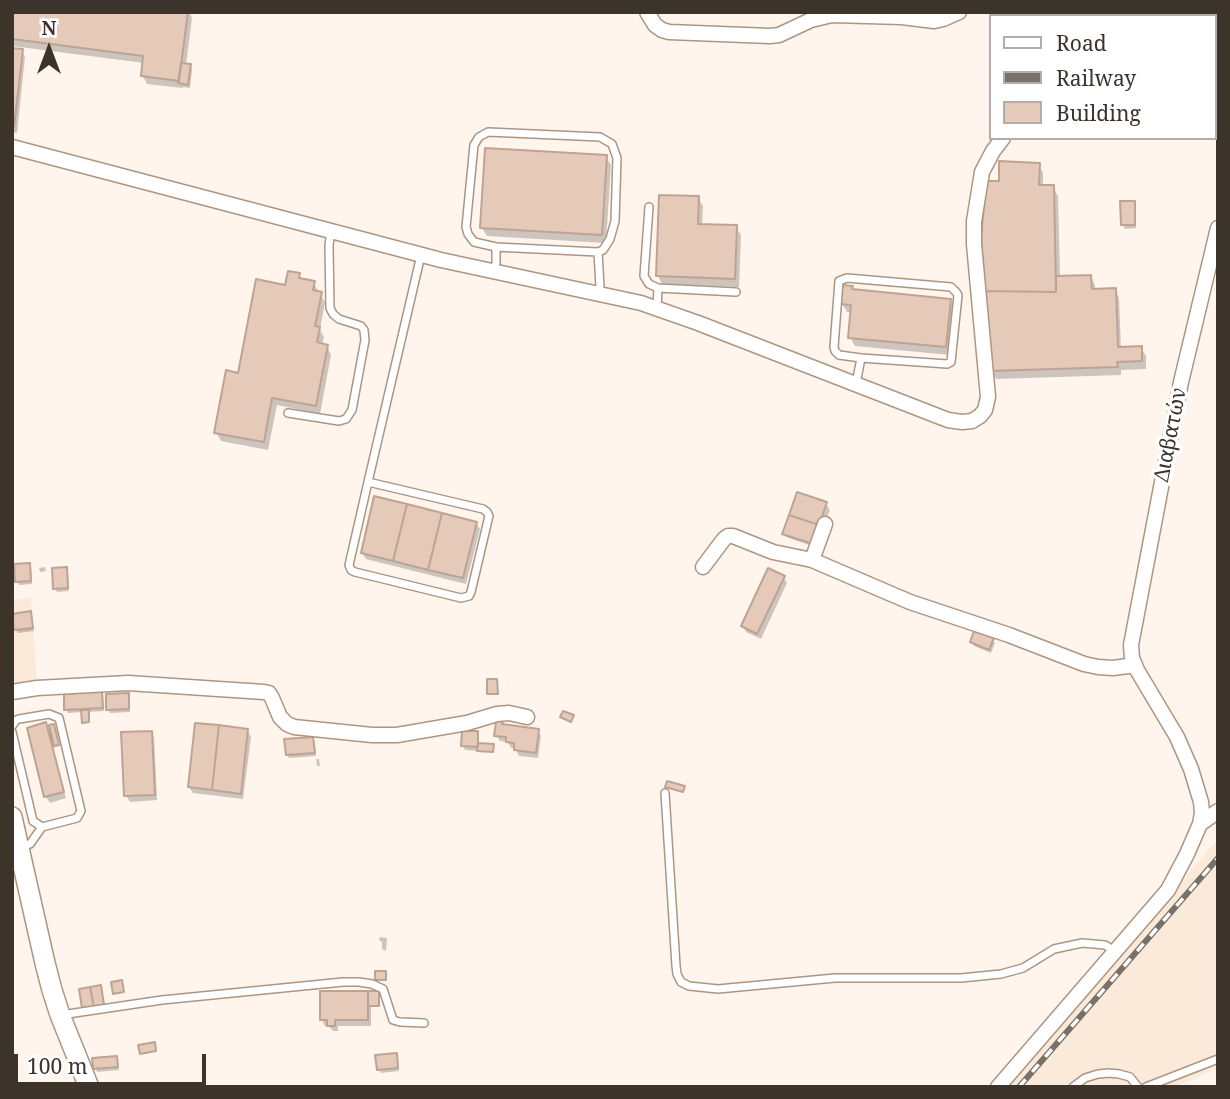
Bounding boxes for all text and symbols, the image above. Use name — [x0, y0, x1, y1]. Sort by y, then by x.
north arrow — [14, 14, 84, 84]
legend — [988, 14, 1216, 140]
text: N — [42, 15, 56, 41]
text: Road — [1056, 29, 1107, 57]
text: Railway — [1056, 64, 1136, 92]
text: Building — [1056, 99, 1141, 127]
street label: Διαβατών — [1150, 386, 1192, 484]
scale bar — [18, 1040, 210, 1084]
text: 100 m — [27, 1052, 88, 1080]

